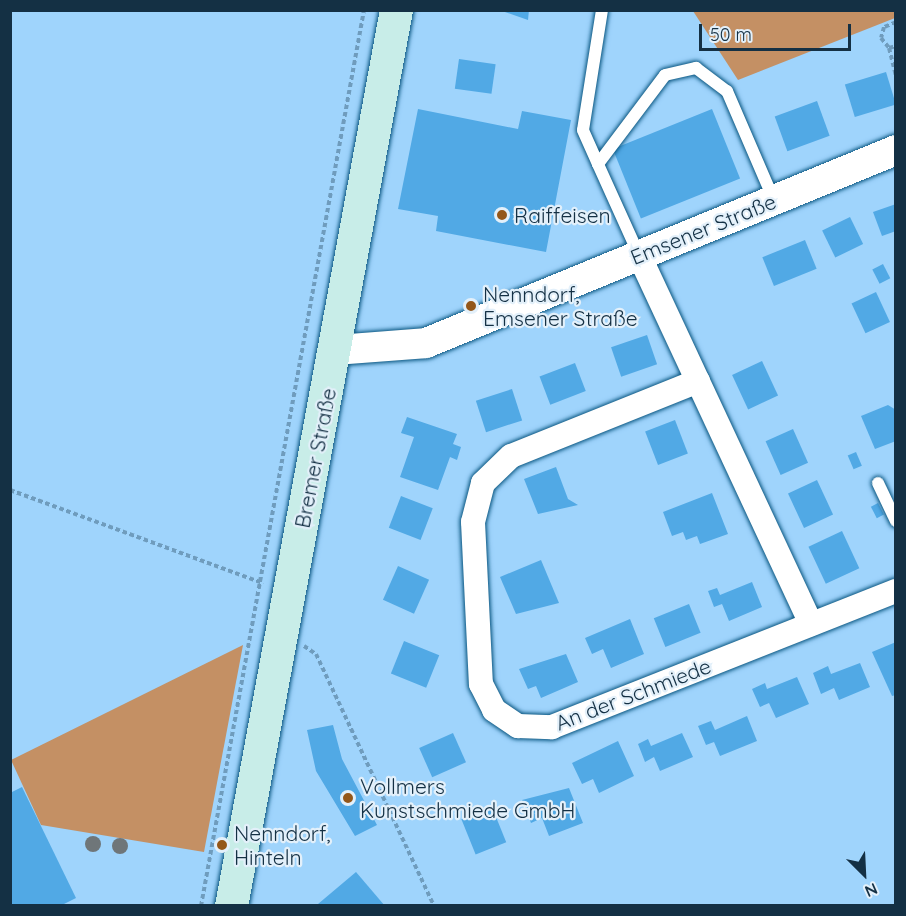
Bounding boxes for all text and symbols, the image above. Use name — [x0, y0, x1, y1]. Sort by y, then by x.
scale bar — [702, 12, 854, 50]
text: 50 m — [710, 23, 752, 46]
street label: Emsener Straße — [627, 188, 779, 270]
place label: Raiffeisen — [514, 202, 611, 228]
marker: Raiffeisen — [495, 208, 509, 222]
place label: Nenndorf, Emsener Straße — [483, 281, 638, 331]
marker: Nenndorf, Emsener Straße — [464, 299, 478, 313]
street label: Bremer Straße — [289, 386, 341, 530]
street label: An der Schmiede — [552, 653, 714, 735]
place label: Vollmers Kunstschmiede GmbH — [360, 773, 575, 823]
marker: Vollmers Kunstschmiede GmbH — [341, 791, 355, 805]
place label: Nenndorf, Hinteln — [234, 820, 331, 870]
marker: Nenndorf, Hinteln — [215, 838, 229, 852]
north arrow — [834, 844, 894, 904]
text: N — [862, 879, 881, 902]

